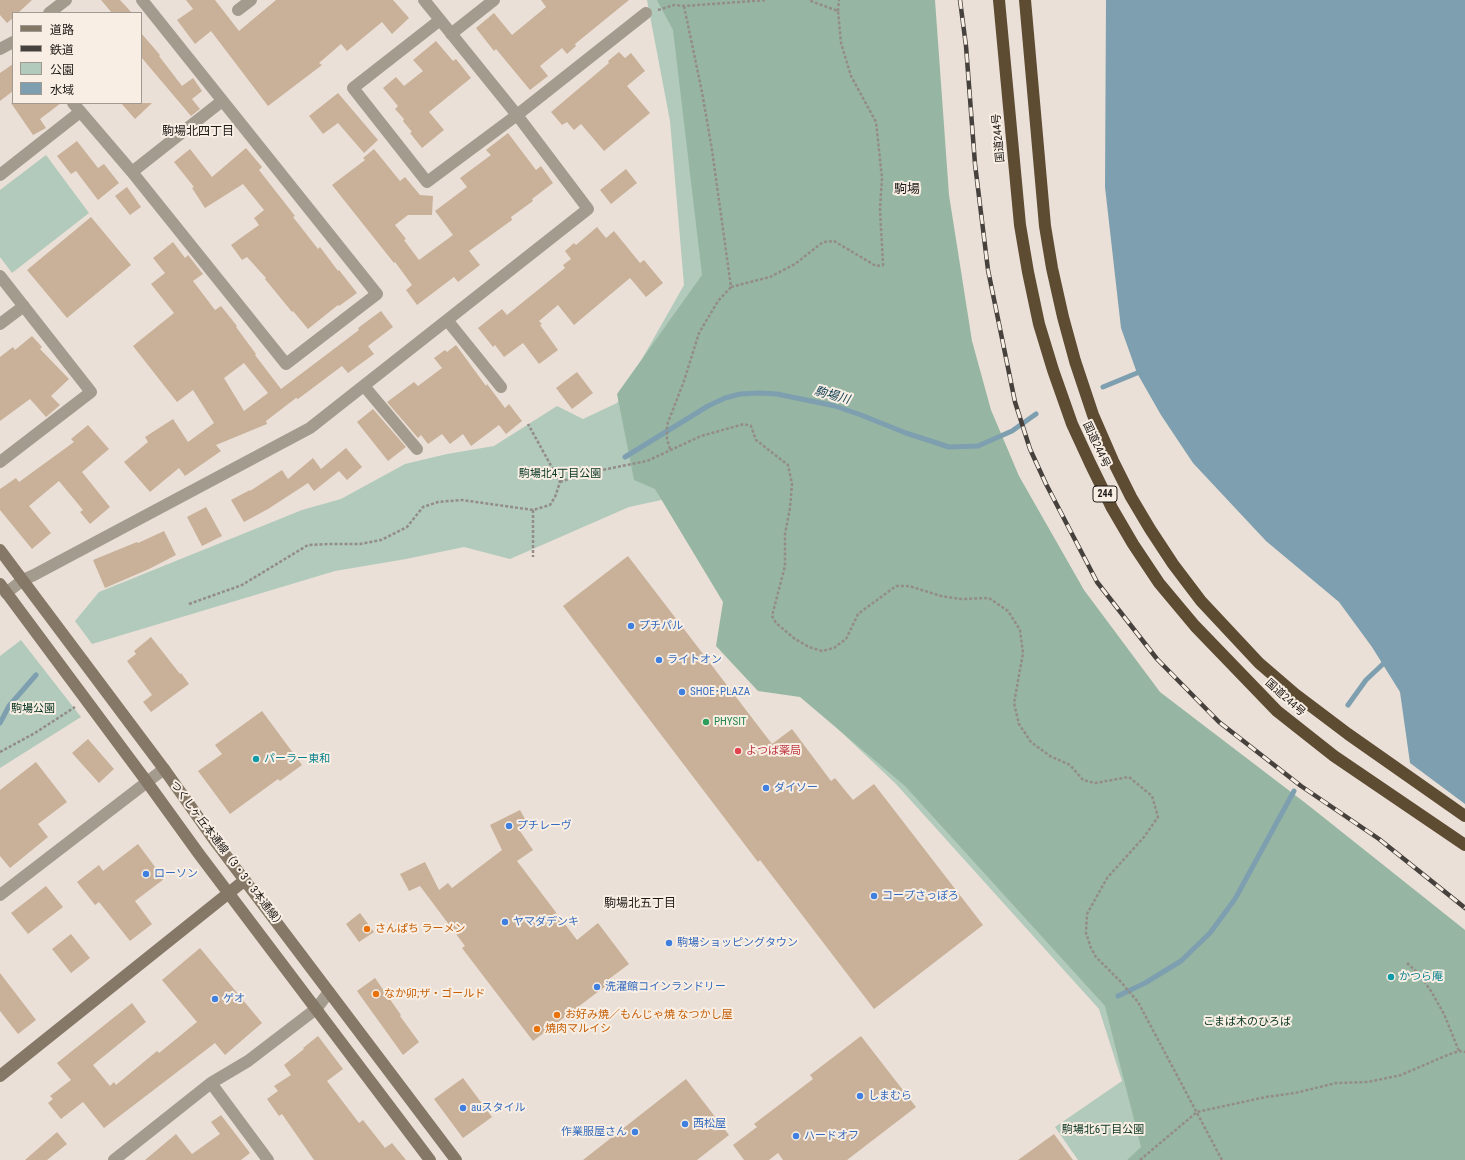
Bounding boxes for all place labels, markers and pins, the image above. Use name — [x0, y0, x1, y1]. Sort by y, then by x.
place label: プチパル — [639, 619, 683, 633]
marker: プチパル — [626, 621, 636, 631]
place label: ライトオン — [667, 653, 722, 667]
marker: ライトオン — [654, 655, 664, 665]
place label: SHOE･PLAZA — [690, 685, 750, 699]
marker: SHOE･PLAZA — [677, 687, 687, 697]
place label: PHYSIT — [714, 715, 746, 729]
marker: PHYSIT — [701, 717, 711, 727]
place label: よつば薬局 — [746, 744, 801, 758]
marker: よつば薬局 — [733, 746, 743, 756]
place label: パーラー東和 — [264, 752, 330, 766]
marker: パーラー東和 — [251, 754, 261, 764]
place label: ダイソー — [774, 781, 818, 795]
marker: ダイソー — [761, 783, 771, 793]
place label: プチレーヴ — [517, 819, 572, 833]
marker: プチレーヴ — [504, 821, 514, 831]
place label: ローソン — [154, 867, 198, 881]
marker: ローソン — [141, 869, 151, 879]
place label: コープさっぽろ — [882, 889, 959, 903]
marker: コープさっぽろ — [869, 891, 879, 901]
place label: ヤマダデンキ — [513, 915, 579, 929]
marker: ヤマダデンキ — [500, 917, 510, 927]
place label: さんぱち ラーメン — [375, 922, 466, 936]
marker: さんぱち ラーメン — [362, 924, 372, 934]
place label: 駒場ショッピングタウン — [677, 936, 798, 950]
marker: 駒場ショッピングタウン — [664, 938, 674, 948]
place label: かつら庵 — [1399, 970, 1443, 984]
marker: かつら庵 — [1386, 972, 1396, 982]
place label: 洗濯館コインランドリー — [605, 980, 726, 994]
marker: 洗濯館コインランドリー — [592, 982, 602, 992]
place label: なか卯;ザ・ゴールド — [384, 987, 485, 1001]
marker: なか卯;ザ・ゴールド — [371, 989, 381, 999]
place label: ゲオ — [223, 992, 245, 1006]
marker: ゲオ — [210, 994, 220, 1004]
place label: お好み焼／もんじゃ焼 なつかし屋 — [565, 1008, 733, 1022]
marker: お好み焼／もんじゃ焼 なつかし屋 — [552, 1010, 562, 1020]
place label: 焼肉マルイシ — [545, 1022, 611, 1036]
marker: 焼肉マルイシ — [532, 1024, 542, 1034]
place label: しまむら — [868, 1089, 912, 1103]
marker: しまむら — [855, 1091, 865, 1101]
place label: auスタイル — [471, 1101, 526, 1115]
marker: auスタイル — [458, 1103, 468, 1113]
place label: 西松屋 — [693, 1117, 726, 1131]
marker: 西松屋 — [680, 1119, 690, 1129]
place label: 作業服屋さん — [561, 1125, 627, 1139]
marker: 作業服屋さん — [630, 1127, 640, 1137]
place label: ハードオフ — [804, 1129, 859, 1143]
marker: ハードオフ — [791, 1131, 801, 1141]

